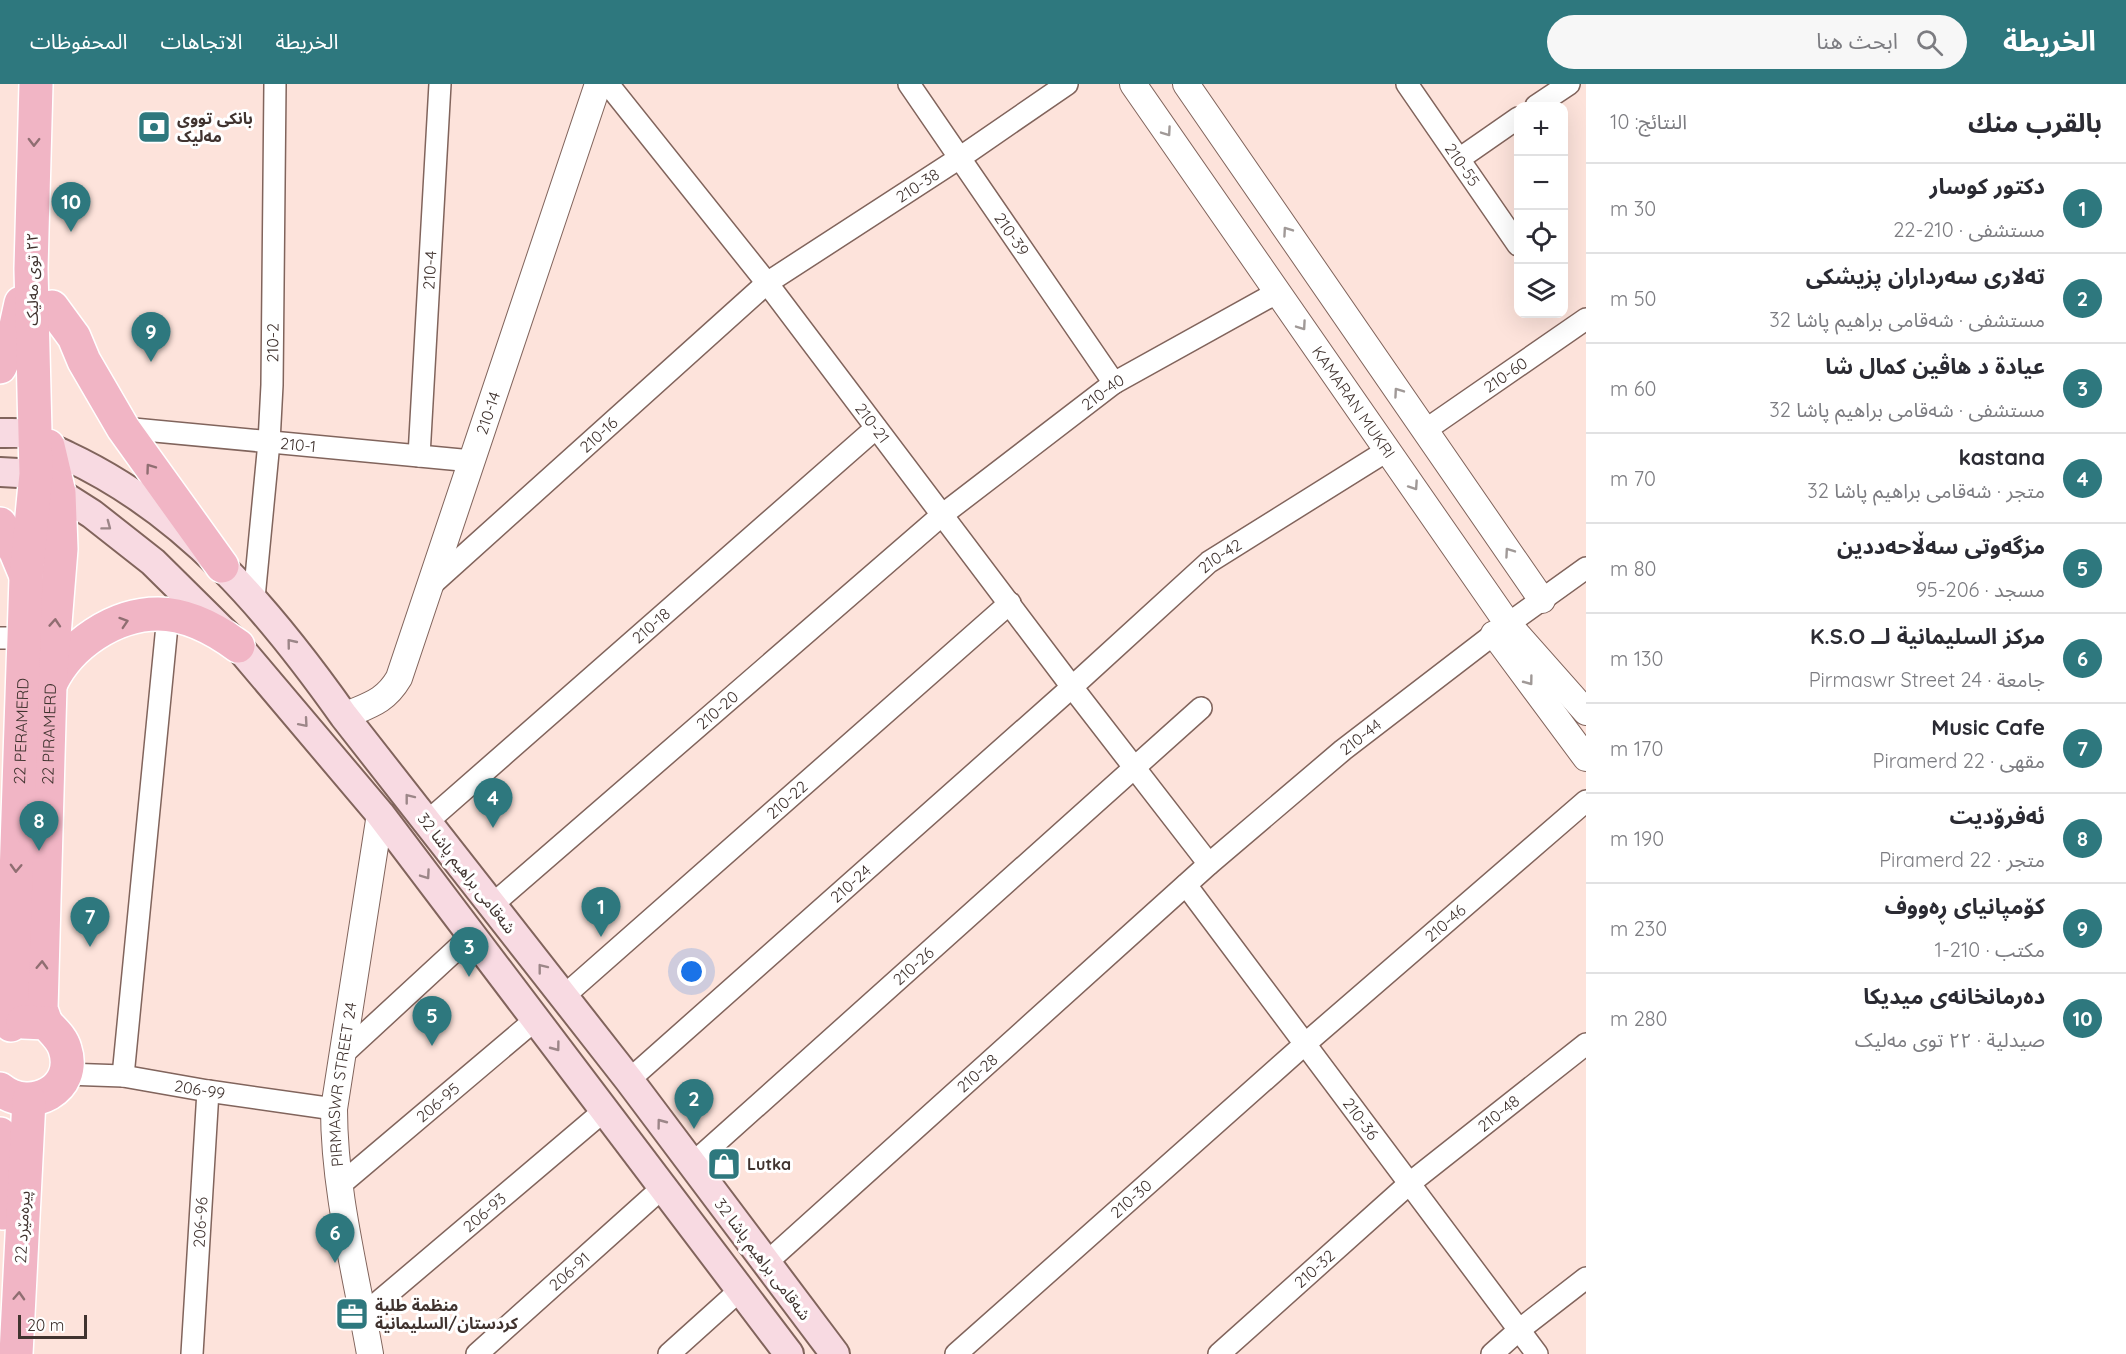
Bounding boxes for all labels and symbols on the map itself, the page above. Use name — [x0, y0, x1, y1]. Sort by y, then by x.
place label: بانکی تووی مه‌لیک — [177, 108, 253, 146]
bank icon: بانکی تووی مه‌لیک — [136, 109, 172, 145]
one-way arrow — [1160, 125, 1171, 136]
one-way arrow — [28, 138, 40, 147]
street label: 210-55 — [1441, 139, 1484, 190]
street label: 210-38 — [892, 164, 943, 207]
pin: 10 — [52, 182, 90, 232]
street label: 210-39 — [990, 209, 1034, 260]
one-way arrow — [1283, 227, 1294, 238]
street label: ٢٢ توی مەلیک — [22, 232, 42, 326]
street label: 210-4 — [418, 250, 441, 290]
pin: 9 — [132, 312, 170, 362]
one-way arrow — [1295, 320, 1306, 331]
street label: 210-2 — [262, 323, 283, 363]
street label: KAMARAN MUKRI — [1308, 342, 1400, 462]
street label: 210-60 — [1480, 353, 1531, 397]
street label: 210-40 — [1077, 369, 1128, 414]
one-way arrow — [1394, 387, 1405, 398]
street label: 210-14 — [471, 389, 504, 437]
street label: 210-21 — [851, 399, 894, 447]
street label: 210-16 — [575, 412, 622, 457]
street label: 210-1 — [279, 433, 317, 456]
one-way arrow — [147, 463, 158, 474]
one-way arrow — [1406, 480, 1417, 491]
one-way arrow — [101, 519, 112, 530]
street label: 210-42 — [1194, 534, 1245, 577]
one-way arrow — [1505, 548, 1516, 559]
street label: 210-18 — [628, 603, 674, 648]
one-way arrow — [118, 617, 129, 629]
one-way arrow — [48, 619, 61, 628]
one-way arrow — [287, 639, 298, 650]
one-way arrow — [1521, 674, 1532, 685]
street label: 22 PERAMERD — [9, 678, 33, 785]
street label: 22 PIRAMERD — [37, 683, 60, 785]
street label: 210-20 — [692, 686, 742, 733]
street label: 210-44 — [1335, 714, 1385, 759]
one-way arrow — [297, 716, 308, 727]
street label: 210-22 — [762, 776, 812, 823]
pin: 4 — [474, 778, 512, 828]
one-way arrow — [405, 794, 416, 805]
pin: 8 — [20, 802, 58, 851]
street label: شەقامی براهیم پاشا 32 — [411, 809, 520, 939]
street label: 210-24 — [826, 860, 875, 907]
one-way arrow — [10, 864, 23, 873]
one-way arrow — [418, 869, 429, 880]
pin: 1 — [582, 888, 620, 937]
pin: 7 — [70, 898, 110, 947]
street label: 210-46 — [1421, 899, 1470, 946]
pin: 3 — [450, 928, 488, 977]
street label: 210-26 — [889, 942, 938, 989]
your location — [677, 957, 706, 986]
one-way arrow — [36, 960, 49, 969]
one-way arrow — [539, 964, 550, 975]
pin: 5 — [412, 996, 452, 1046]
street label: PIRMASWR STREET 24 — [324, 1001, 361, 1168]
one-way arrow — [549, 1040, 560, 1051]
street label: 210-28 — [952, 1049, 1002, 1096]
street label: 206-99 — [173, 1075, 227, 1103]
street label: 206-95 — [412, 1078, 464, 1126]
pin: 2 — [674, 1080, 714, 1129]
street label: 210-48 — [1473, 1091, 1523, 1136]
street label: 210-36 — [1339, 1094, 1383, 1144]
one-way arrow — [657, 1118, 668, 1129]
shop icon: Lutka — [706, 1146, 742, 1182]
place label: Lutka — [747, 1154, 791, 1174]
street label: 210-30 — [1106, 1175, 1156, 1222]
street label: 206-93 — [459, 1188, 510, 1236]
street label: 22 پیرەمێرد — [10, 1190, 35, 1264]
street label: شەقامی براهیم پاشا 32 — [708, 1194, 815, 1326]
street label: 206-96 — [188, 1196, 212, 1248]
pin: 6 — [316, 1214, 354, 1263]
street label: 210-32 — [1290, 1245, 1339, 1292]
street label: 206-91 — [545, 1248, 594, 1295]
one-way arrow — [13, 1291, 26, 1300]
place label: منظمة طلبة كردستان/السليمانية — [375, 1295, 519, 1333]
office icon: منظمة طلبة كردستان/السليمانية — [334, 1296, 370, 1332]
scale bar — [18, 1312, 87, 1340]

